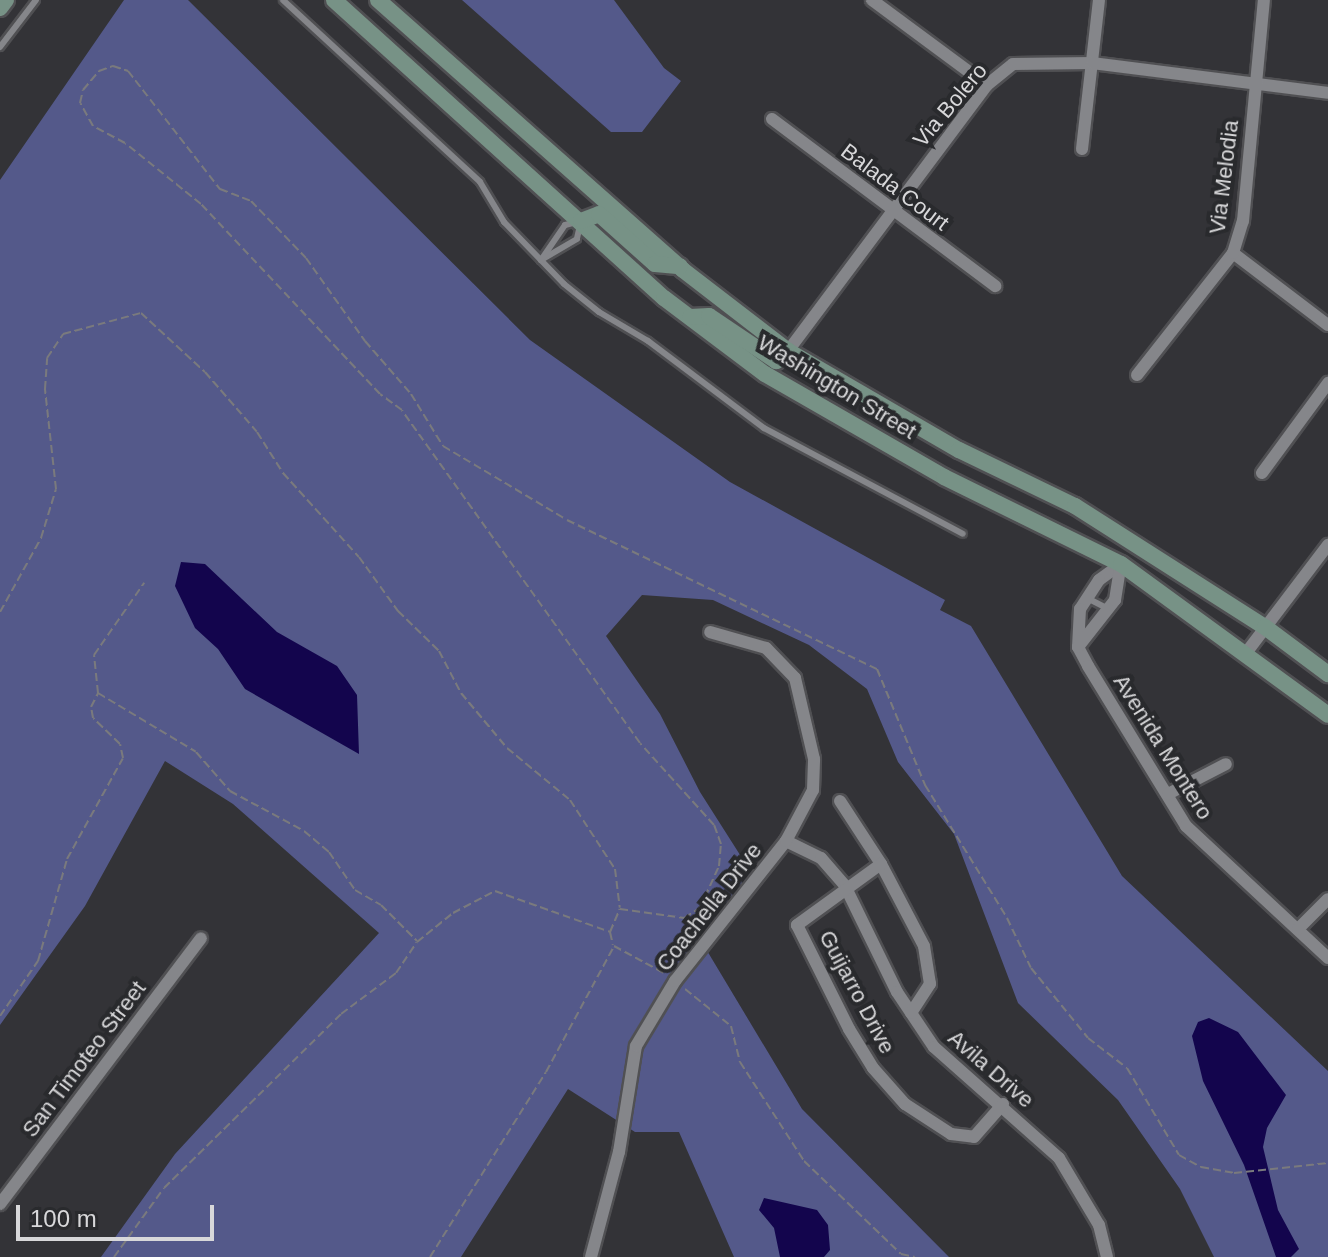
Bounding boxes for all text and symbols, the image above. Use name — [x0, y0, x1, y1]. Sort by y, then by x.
street label: Via Bolero — [907, 58, 993, 152]
street label: Via Melodia — [1204, 119, 1244, 235]
street label: Balada Court — [836, 138, 954, 236]
street label: Washington Street — [753, 329, 921, 445]
street label: Avenida Montero — [1108, 670, 1218, 824]
street label: Coachella Drive — [651, 838, 767, 976]
street label: Guijarro Drive — [813, 926, 901, 1058]
street label: San Timoteo Street — [17, 976, 151, 1142]
street label: Avila Drive — [943, 1025, 1039, 1113]
scale bar — [20, 1189, 218, 1239]
text: 100 m — [30, 1205, 97, 1232]

